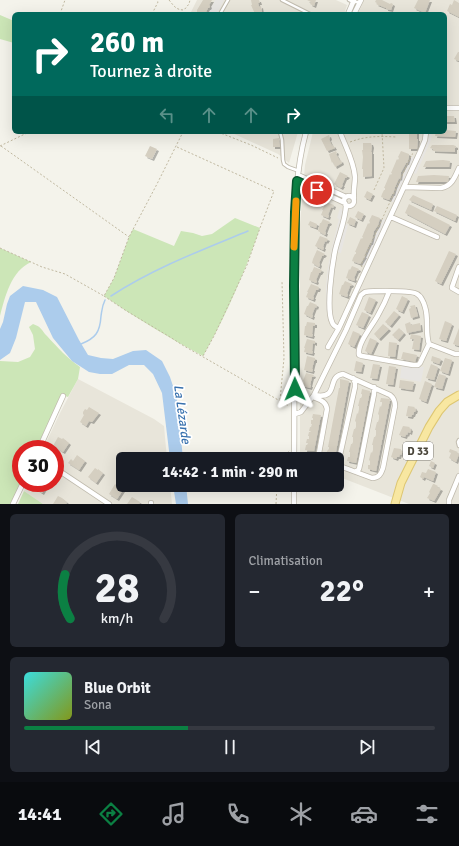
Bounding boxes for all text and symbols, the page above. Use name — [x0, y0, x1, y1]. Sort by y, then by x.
text: 260 m — [90, 26, 164, 60]
icon: right — [24, 28, 76, 80]
text: Tournez à droite — [90, 60, 212, 82]
icon: left — [156, 104, 178, 126]
icon: ahead — [198, 104, 220, 126]
icon: ahead — [240, 104, 262, 126]
icon: right — [282, 104, 304, 126]
pin — [300, 173, 334, 207]
icon: arrive — [306, 179, 328, 201]
position arrow — [274, 368, 316, 410]
water label: La Lézarde — [170, 384, 194, 446]
speed limit sign: 30 — [12, 440, 64, 492]
road number: D 33 — [403, 442, 433, 460]
text: 14:42 · 1 min · 290 m — [162, 463, 298, 481]
text: Climatisation — [249, 553, 323, 569]
text: 28 — [95, 562, 140, 613]
text: 22° — [320, 573, 364, 610]
text: − — [249, 578, 260, 605]
text: + — [423, 578, 435, 605]
text: km/h — [101, 609, 133, 626]
text: Blue Orbit — [84, 679, 151, 697]
text: Sona — [84, 697, 112, 713]
icon: previous — [82, 736, 104, 758]
icon: pause — [219, 736, 241, 758]
icon: next — [356, 736, 378, 758]
icon: directions — [97, 800, 125, 828]
icon: music — [160, 800, 188, 828]
icon: phone — [224, 800, 252, 828]
icon: climate — [287, 800, 315, 828]
icon: car — [350, 800, 378, 828]
icon: filters — [413, 800, 441, 828]
text: 14:41 — [18, 803, 62, 825]

